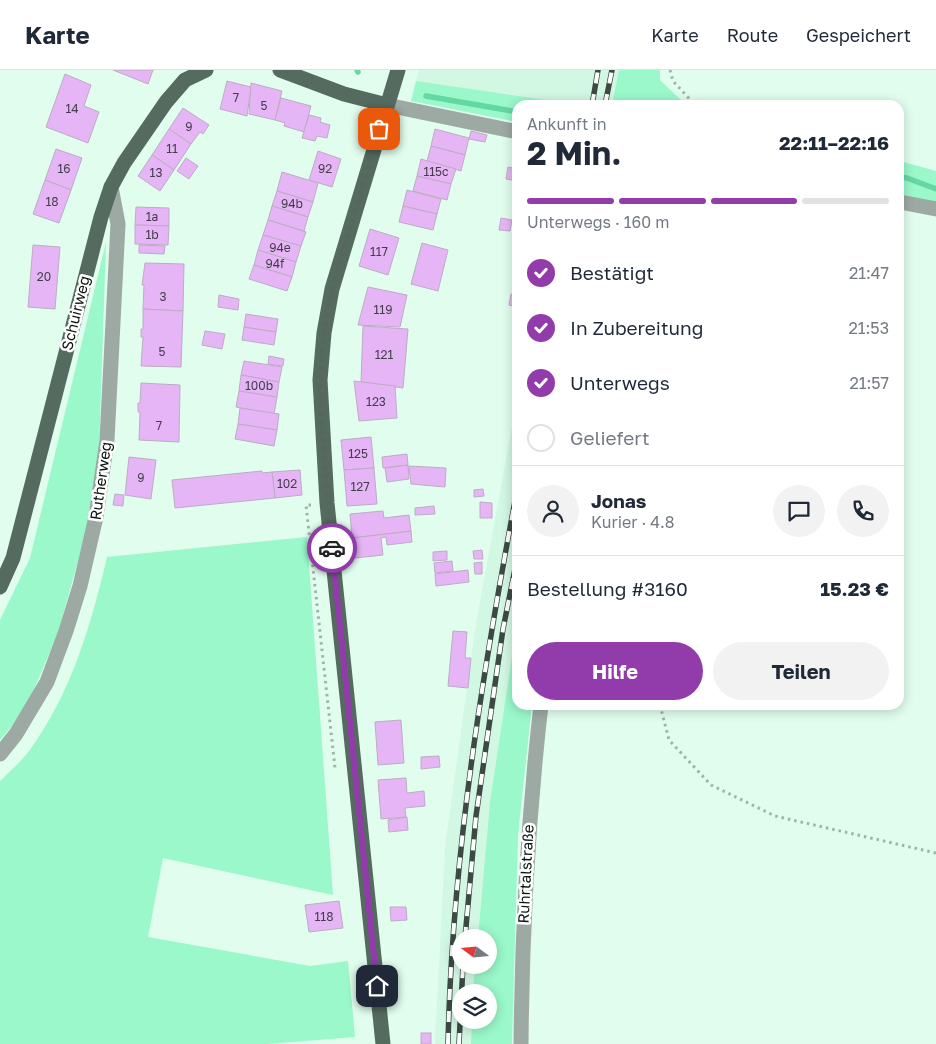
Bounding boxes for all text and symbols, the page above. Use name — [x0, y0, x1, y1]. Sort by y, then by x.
text: Karte — [25, 20, 90, 49]
text: Karte — [651, 24, 699, 46]
text: Route — [727, 24, 778, 46]
text: Gespeichert — [806, 24, 911, 46]
house number: 7 — [233, 90, 239, 105]
house number: 5 — [261, 98, 268, 113]
house number: 14 — [65, 101, 79, 116]
pin — [358, 108, 400, 150]
text: Ankunft in — [527, 114, 607, 134]
icon: bag — [365, 115, 393, 143]
house number: 9 — [185, 119, 193, 134]
text: 22:11–22:16 — [779, 131, 889, 154]
text: 2 Min. — [527, 134, 621, 172]
house number: 11 — [166, 141, 178, 156]
house number: 16 — [57, 161, 71, 176]
house number: 92 — [318, 161, 332, 176]
house number: 115c — [423, 164, 449, 179]
house number: 13 — [150, 165, 162, 180]
house number: 18 — [45, 194, 59, 209]
house number: 94b — [281, 196, 303, 211]
house number: 1a — [146, 209, 158, 224]
text: Unterwegs · 160 m — [527, 212, 669, 232]
house number: 1b — [145, 227, 159, 242]
house number: 94e — [269, 240, 291, 255]
house number: 117 — [370, 244, 388, 259]
house number: 94f — [266, 256, 285, 271]
icon: check — [527, 259, 555, 287]
text: Bestätigt — [570, 261, 654, 284]
text: 21:47 — [849, 263, 889, 283]
house number: 20 — [37, 269, 51, 284]
street label: Schuirweg — [57, 274, 93, 352]
house number: 3 — [159, 289, 167, 304]
house number: 119 — [374, 302, 392, 317]
icon: check — [527, 314, 555, 342]
text: In Zubereitung — [570, 316, 703, 339]
text: 21:53 — [849, 318, 889, 338]
house number: 5 — [159, 344, 166, 359]
house number: 121 — [375, 347, 393, 362]
icon: check — [527, 369, 555, 397]
text: Unterwegs — [570, 371, 670, 394]
text: 21:57 — [849, 373, 889, 393]
house number: 100b — [245, 378, 273, 393]
house number: 123 — [366, 394, 386, 409]
house number: 7 — [156, 418, 162, 433]
text: Geliefert — [570, 426, 650, 449]
street label: Rutherweg — [86, 441, 114, 521]
house number: 125 — [348, 446, 368, 461]
house number: 9 — [137, 470, 145, 485]
house number: 102 — [277, 476, 297, 491]
house number: 127 — [350, 479, 370, 494]
button: person — [527, 485, 579, 537]
button: chat — [773, 485, 825, 537]
button: phone — [837, 485, 889, 537]
text: Jonas — [591, 489, 646, 512]
text: Kurier · 4.8 — [591, 512, 675, 532]
courier — [307, 523, 357, 573]
icon: car — [318, 534, 346, 562]
text: Bestellung #3160 — [527, 577, 688, 600]
text: 15.23 € — [820, 577, 889, 600]
button: Hilfe — [527, 642, 703, 700]
button: Teilen — [713, 642, 889, 700]
street label: Ruhrtalstraße — [513, 824, 537, 924]
house number: 118 — [315, 909, 333, 924]
north arrow — [452, 929, 498, 974]
map controls — [452, 929, 497, 1029]
pin — [356, 965, 398, 1007]
icon: home — [363, 972, 391, 1000]
button: layers — [452, 984, 497, 1029]

